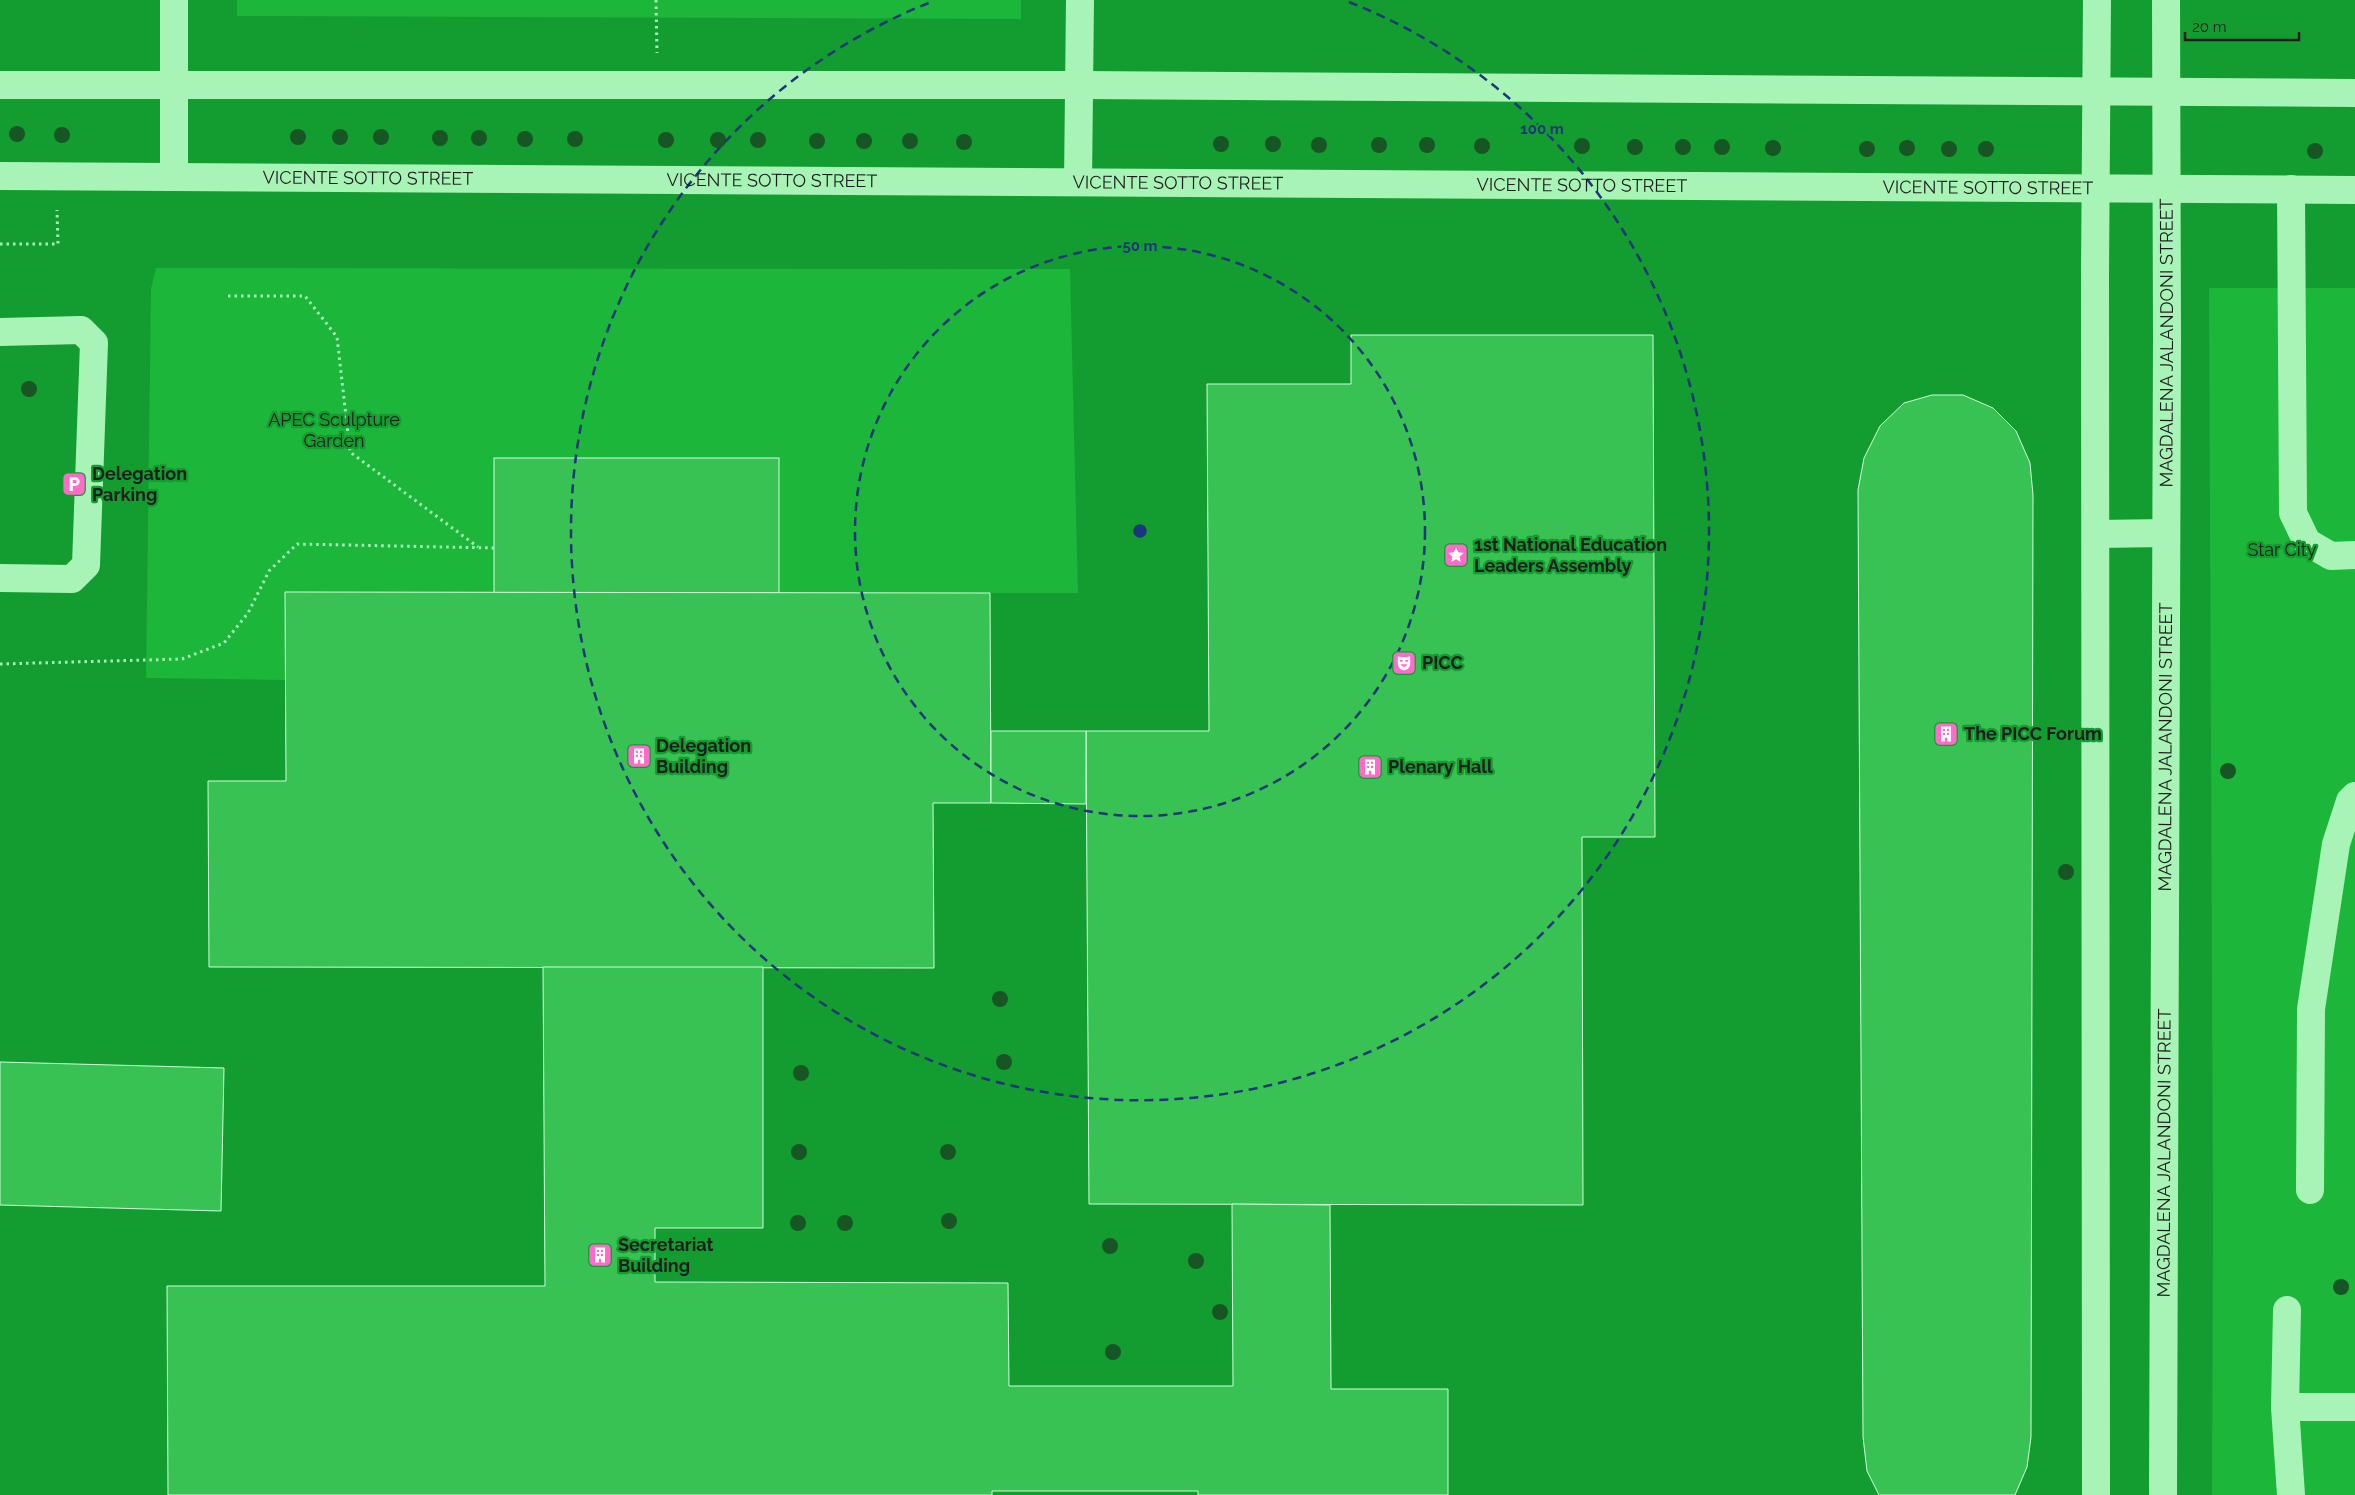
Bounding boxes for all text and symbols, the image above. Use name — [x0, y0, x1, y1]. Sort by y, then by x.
scale bar — [2185, 10, 2299, 42]
text: 20 m — [2192, 18, 2227, 36]
text: 100 m — [1520, 120, 1564, 138]
street label: VICENTE SOTTO STREET — [263, 167, 473, 189]
street label: VICENTE SOTTO STREET — [667, 169, 877, 191]
street label: VICENTE SOTTO STREET — [1073, 171, 1283, 194]
street label: VICENTE SOTTO STREET — [1477, 174, 1687, 196]
street label: VICENTE SOTTO STREET — [1883, 176, 2093, 198]
street label: MAGDALENA JALANDONI STREET — [2155, 198, 2177, 488]
text: 50 m — [1122, 237, 1158, 255]
park label: APEC Sculpture Garden — [268, 409, 400, 451]
place label: Delegation Parking — [92, 463, 187, 505]
parking icon: Delegation Parking — [61, 471, 87, 497]
centre of rings — [1131, 522, 1149, 540]
place label: 1st National Education Leaders Assembly — [1474, 534, 1667, 576]
park label: Star City — [2247, 539, 2317, 560]
place icon: 1st National Education Leaders Assembly — [1443, 542, 1469, 568]
street label: MAGDALENA JALANDONI STREET — [2154, 602, 2176, 892]
theatre icon: PICC — [1391, 650, 1417, 676]
place label: PICC — [1422, 652, 1463, 673]
building icon: The PICC Forum — [1933, 721, 1959, 747]
place label: The PICC Forum — [1964, 723, 2102, 744]
place label: Delegation Building — [656, 735, 751, 777]
building icon: Delegation Building — [626, 743, 652, 769]
building icon: Plenary Hall — [1357, 754, 1383, 780]
place label: Plenary Hall — [1388, 756, 1493, 777]
street label: MAGDALENA JALANDONI STREET — [2153, 1008, 2175, 1298]
place label: Secretariat Building — [618, 1234, 714, 1276]
building icon: Secretariat Building — [587, 1242, 613, 1268]

